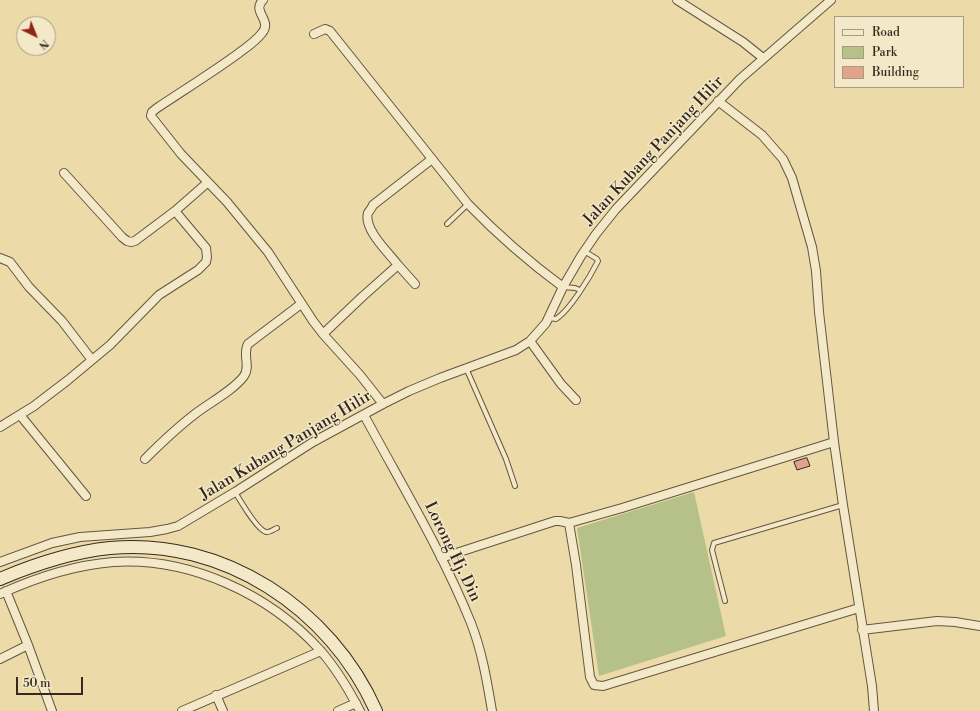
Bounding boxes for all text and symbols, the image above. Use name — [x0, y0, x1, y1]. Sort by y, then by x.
north arrow — [16, 16, 56, 56]
legend — [834, 16, 964, 88]
text: Road — [872, 25, 900, 40]
text: N — [36, 36, 51, 52]
text: Park — [872, 45, 897, 60]
text: Building — [872, 65, 919, 80]
street label: Jalan Kubang Panjang Hilir — [580, 72, 728, 230]
street label: Jalan Kubang Panjang Hilir — [197, 387, 375, 505]
street label: Lorong Hj. Din — [420, 499, 484, 605]
scale bar — [18, 669, 85, 695]
text: 50 m — [23, 676, 51, 691]

